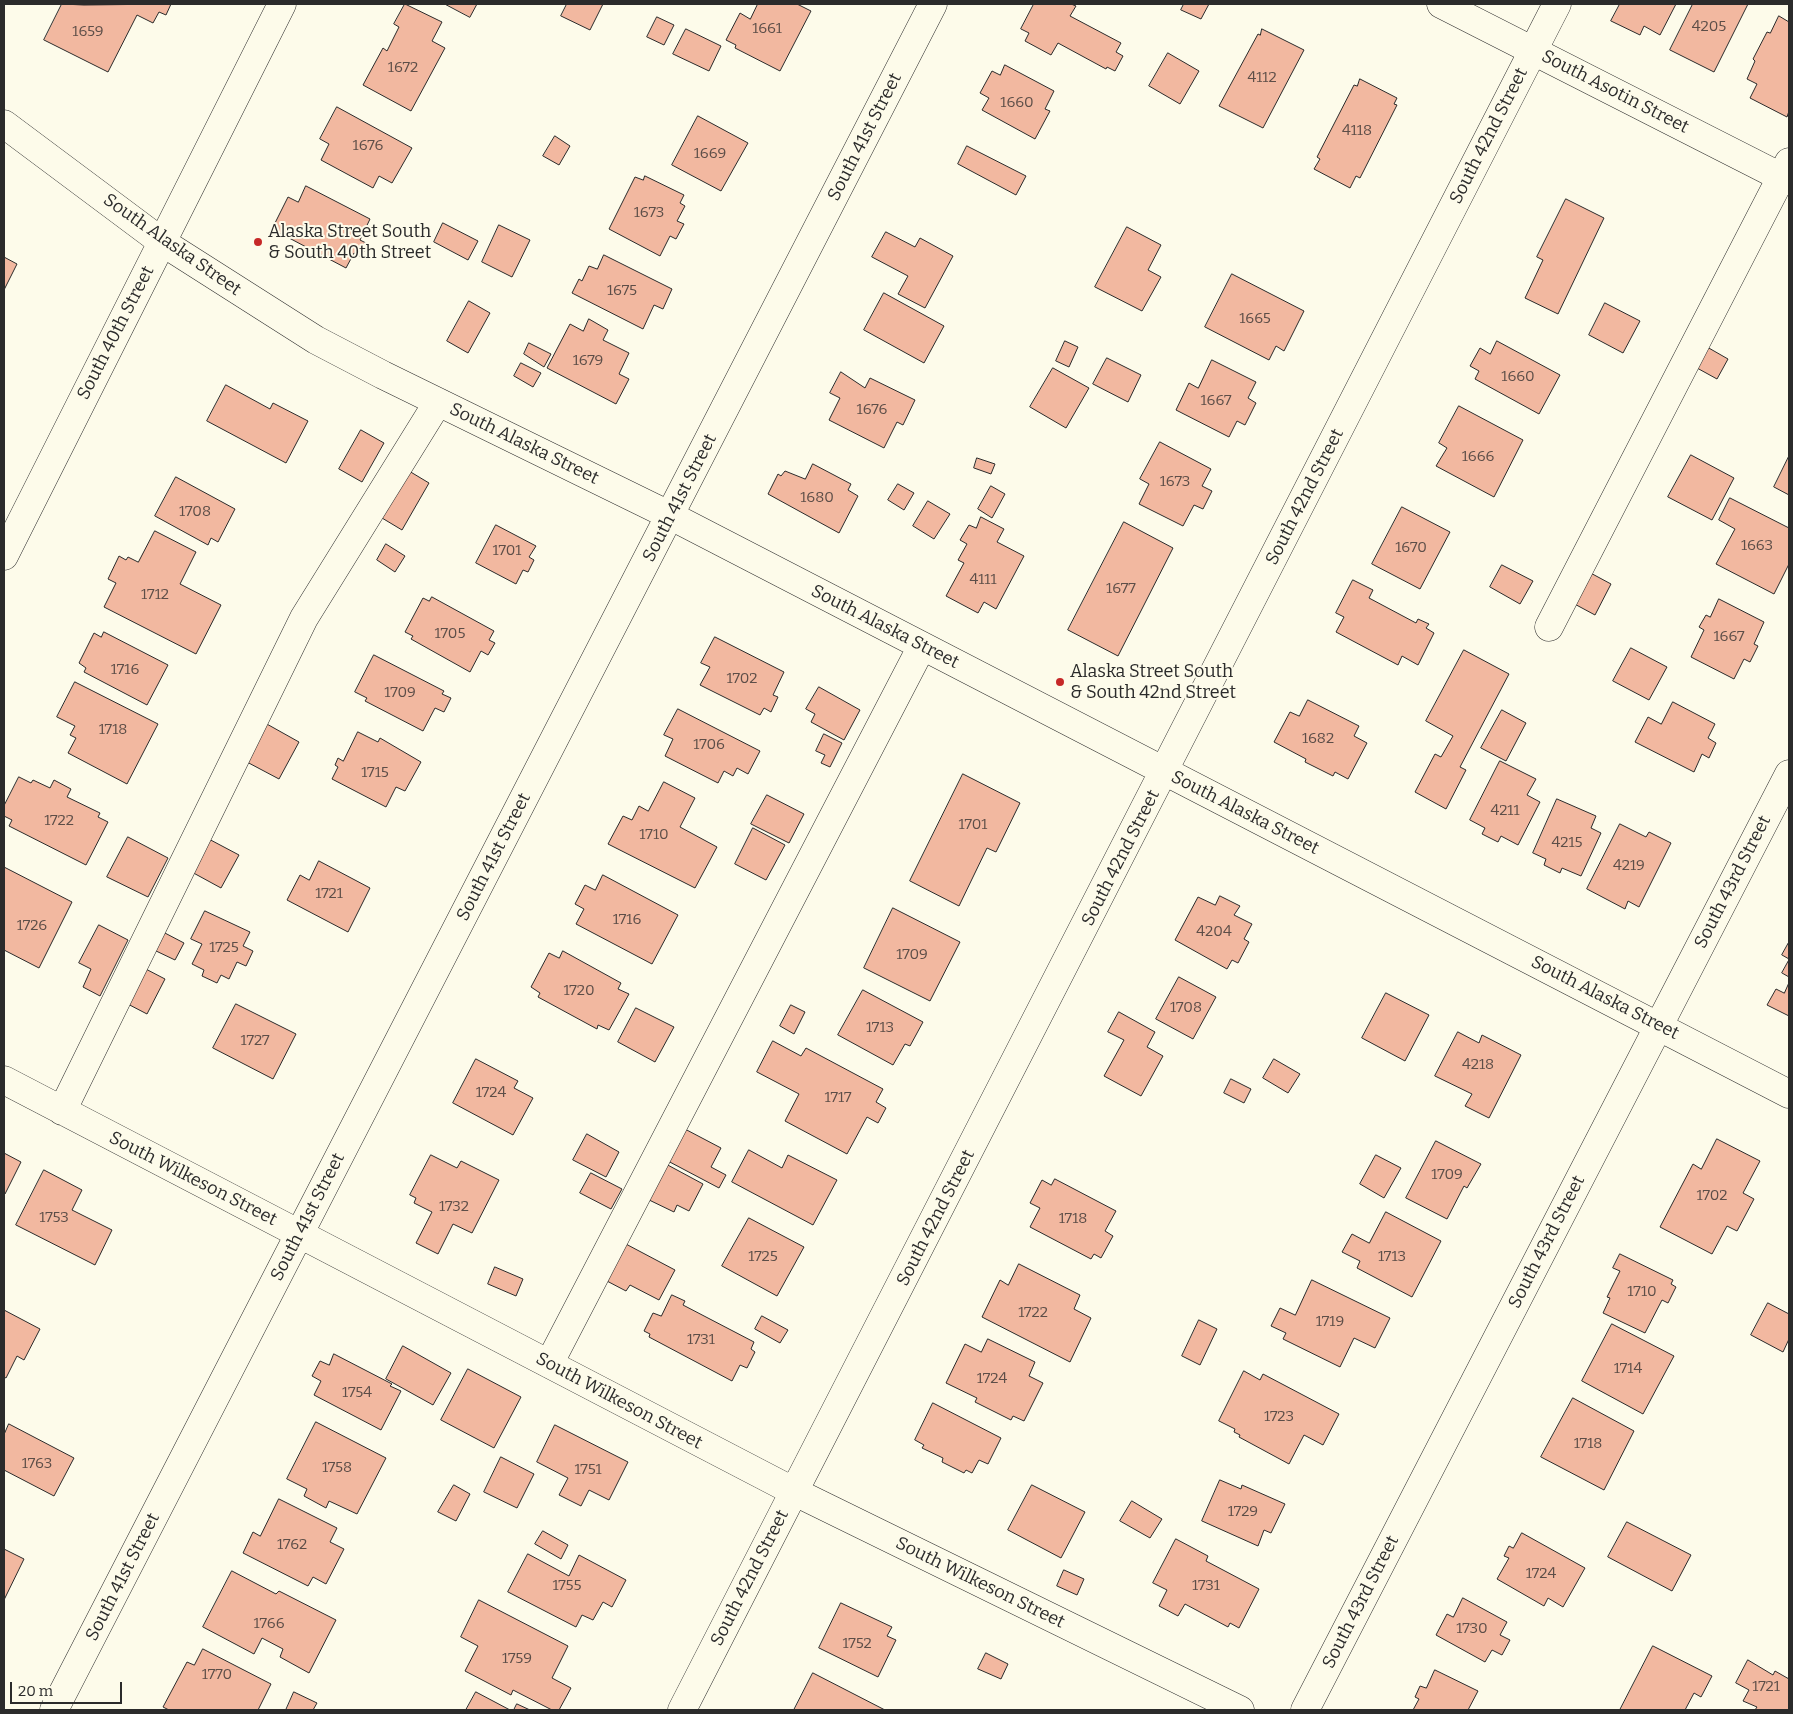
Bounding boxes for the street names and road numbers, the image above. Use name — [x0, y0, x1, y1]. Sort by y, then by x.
street label: South Asotin Street — [1538, 46, 1692, 138]
street label: South 42nd Street — [1445, 64, 1533, 208]
street label: South 41st Street — [823, 69, 907, 205]
street label: South Alaska Street — [99, 189, 245, 301]
street label: South 40th Street — [73, 263, 159, 403]
street label: South Alaska Street — [446, 399, 602, 489]
street label: South 42nd Street — [1261, 425, 1349, 569]
street label: South 41st Street — [638, 430, 722, 566]
street label: South Alaska Street — [807, 580, 963, 674]
street label: South Alaska Street — [1167, 766, 1323, 860]
street label: South 42nd Street — [1077, 786, 1165, 930]
street label: South 41st Street — [452, 789, 536, 925]
street label: South 43rd Street — [1690, 812, 1776, 952]
street label: South Alaska Street — [1527, 951, 1683, 1045]
street label: South Wilkeson Street — [105, 1127, 281, 1231]
street label: South 42nd Street — [892, 1146, 980, 1290]
street label: South 41st Street — [266, 1149, 350, 1285]
street label: South 43rd Street — [1504, 1172, 1590, 1312]
street label: South Wilkeson Street — [532, 1348, 706, 1454]
street label: South 42nd Street — [706, 1506, 794, 1650]
street label: South 41st Street — [81, 1509, 165, 1645]
street label: South 43rd Street — [1318, 1532, 1404, 1672]
street label: South Wilkeson Street — [892, 1533, 1068, 1633]

